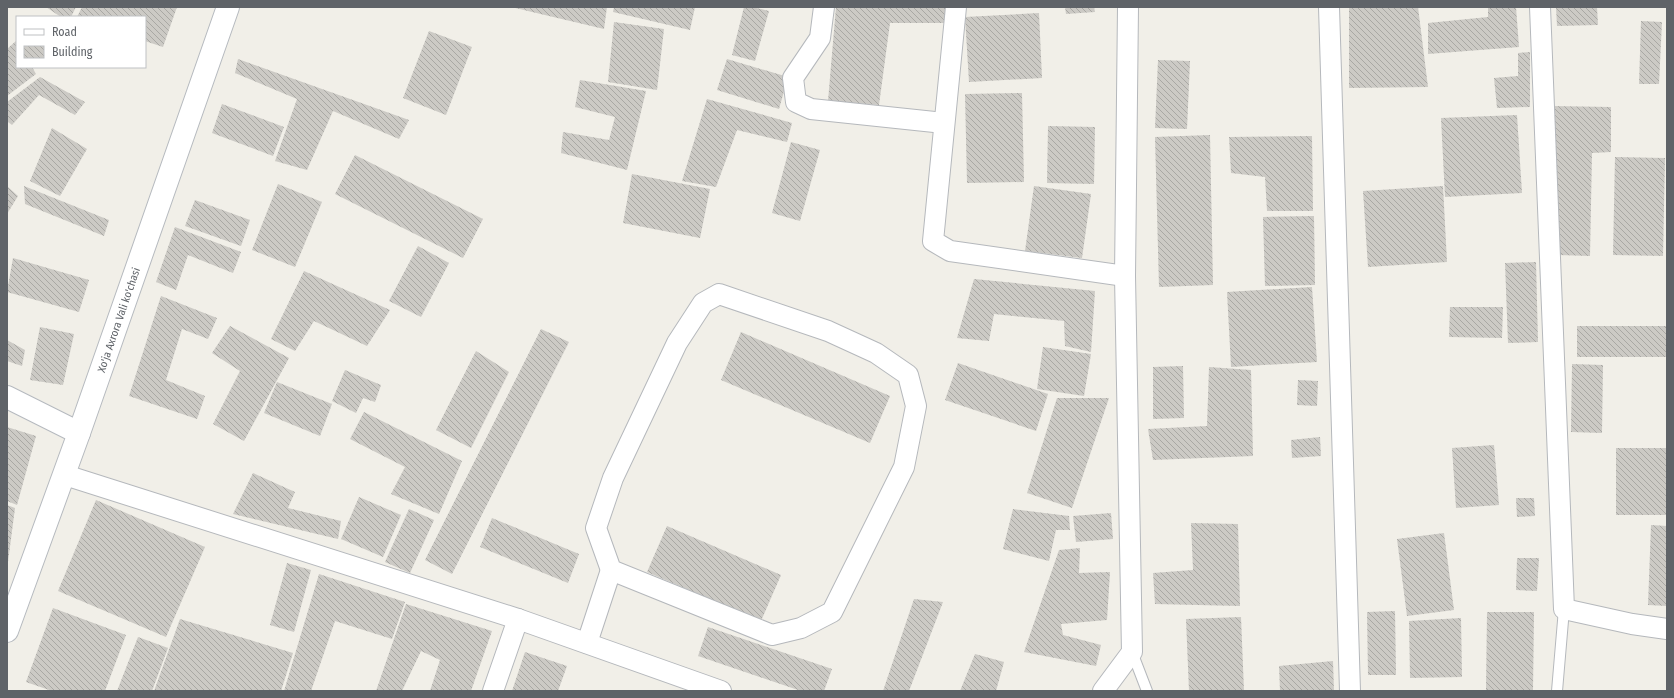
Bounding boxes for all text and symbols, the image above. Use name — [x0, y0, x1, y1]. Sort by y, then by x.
legend — [16, 16, 146, 68]
text: Road — [52, 25, 77, 39]
text: Building — [52, 45, 93, 59]
street label: Xo'ja Axrora Vali ko'chasi — [95, 266, 143, 374]

